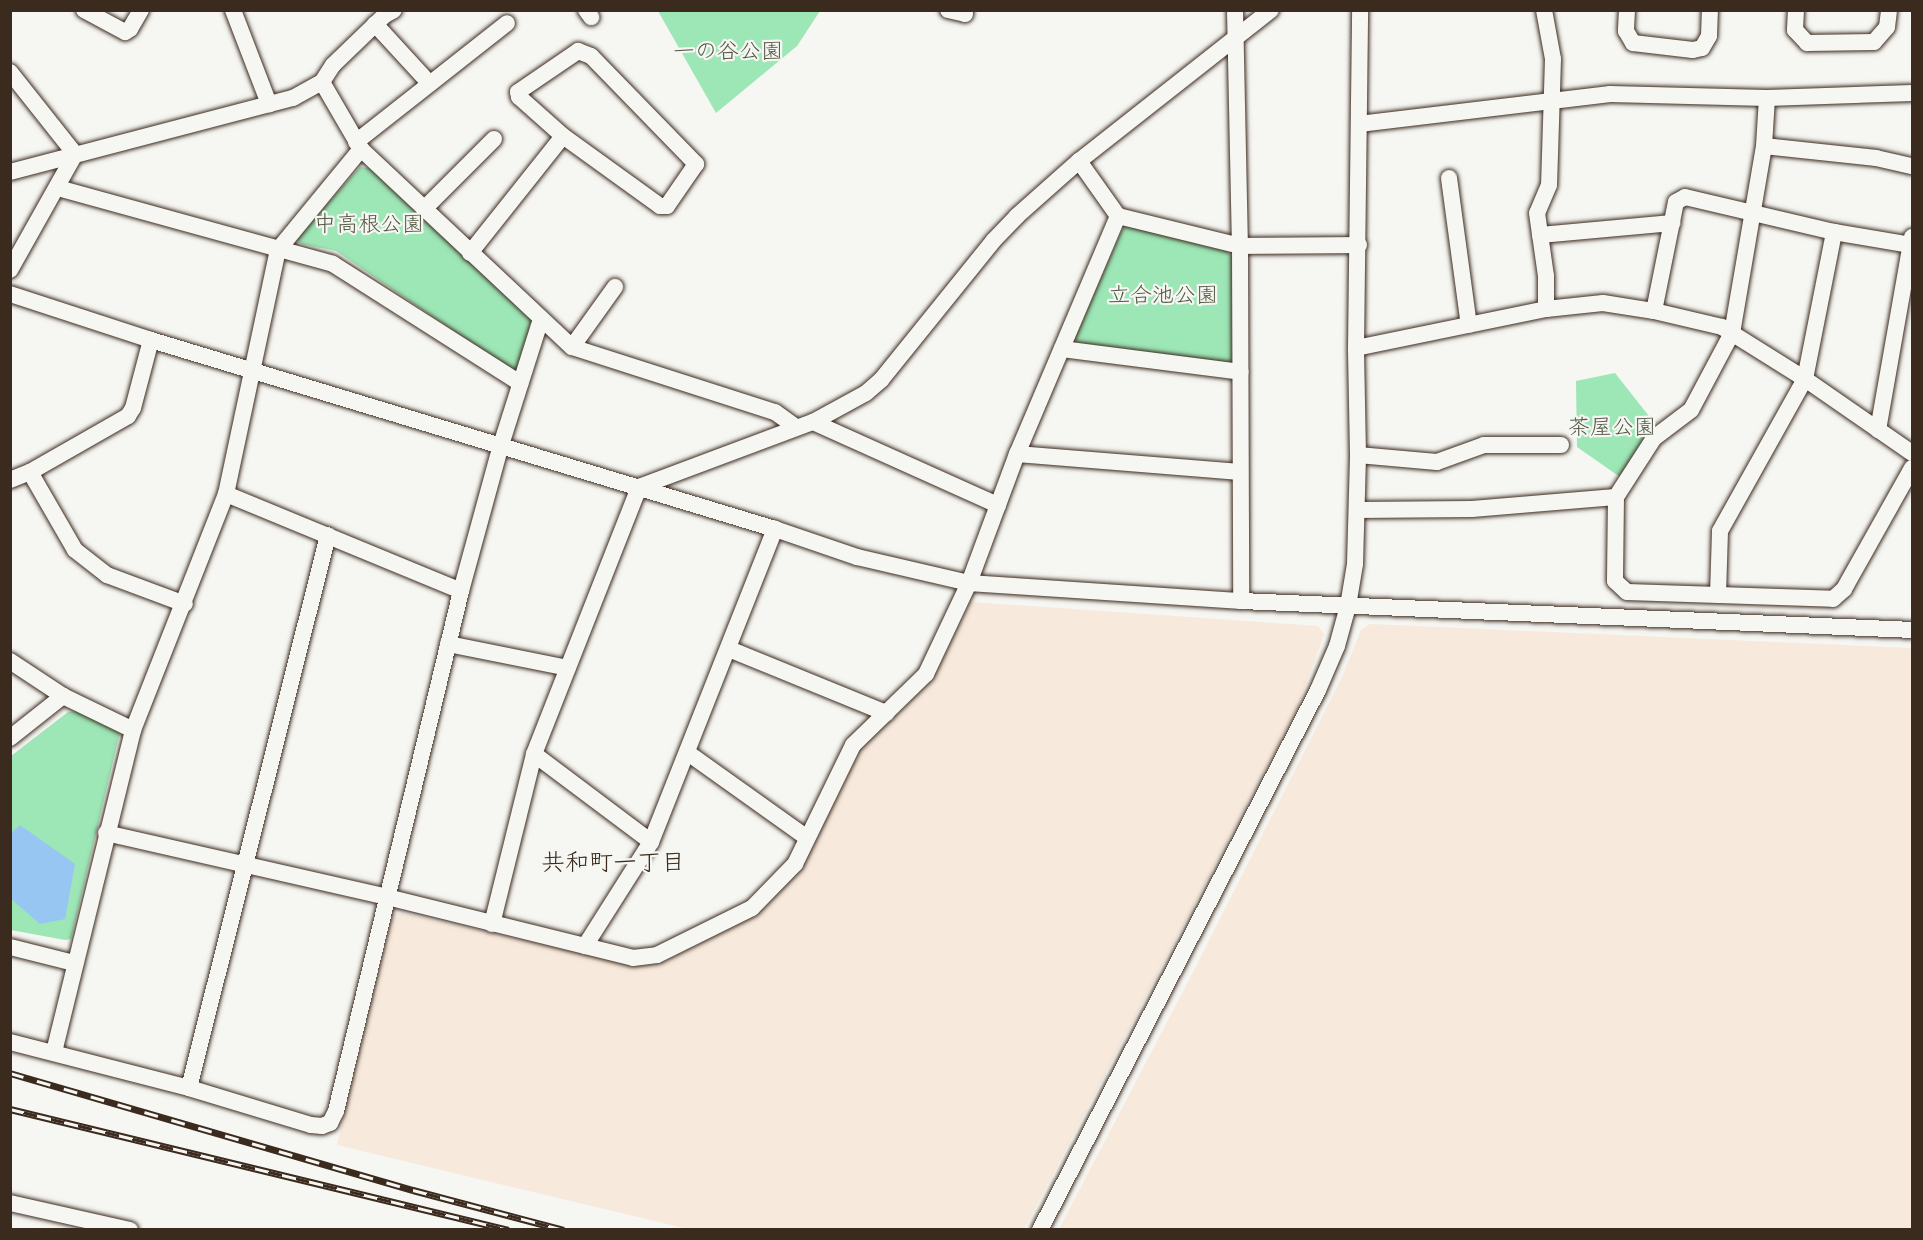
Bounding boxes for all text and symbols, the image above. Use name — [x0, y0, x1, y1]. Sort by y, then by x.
park label: 一の谷公園 — [673, 38, 783, 64]
park label: 中高根公園 — [314, 211, 424, 237]
park label: 立合池公園 — [1108, 282, 1218, 308]
park label: 茶屋公園 — [1568, 414, 1656, 440]
district label: 共和町一丁目 — [541, 848, 685, 876]

